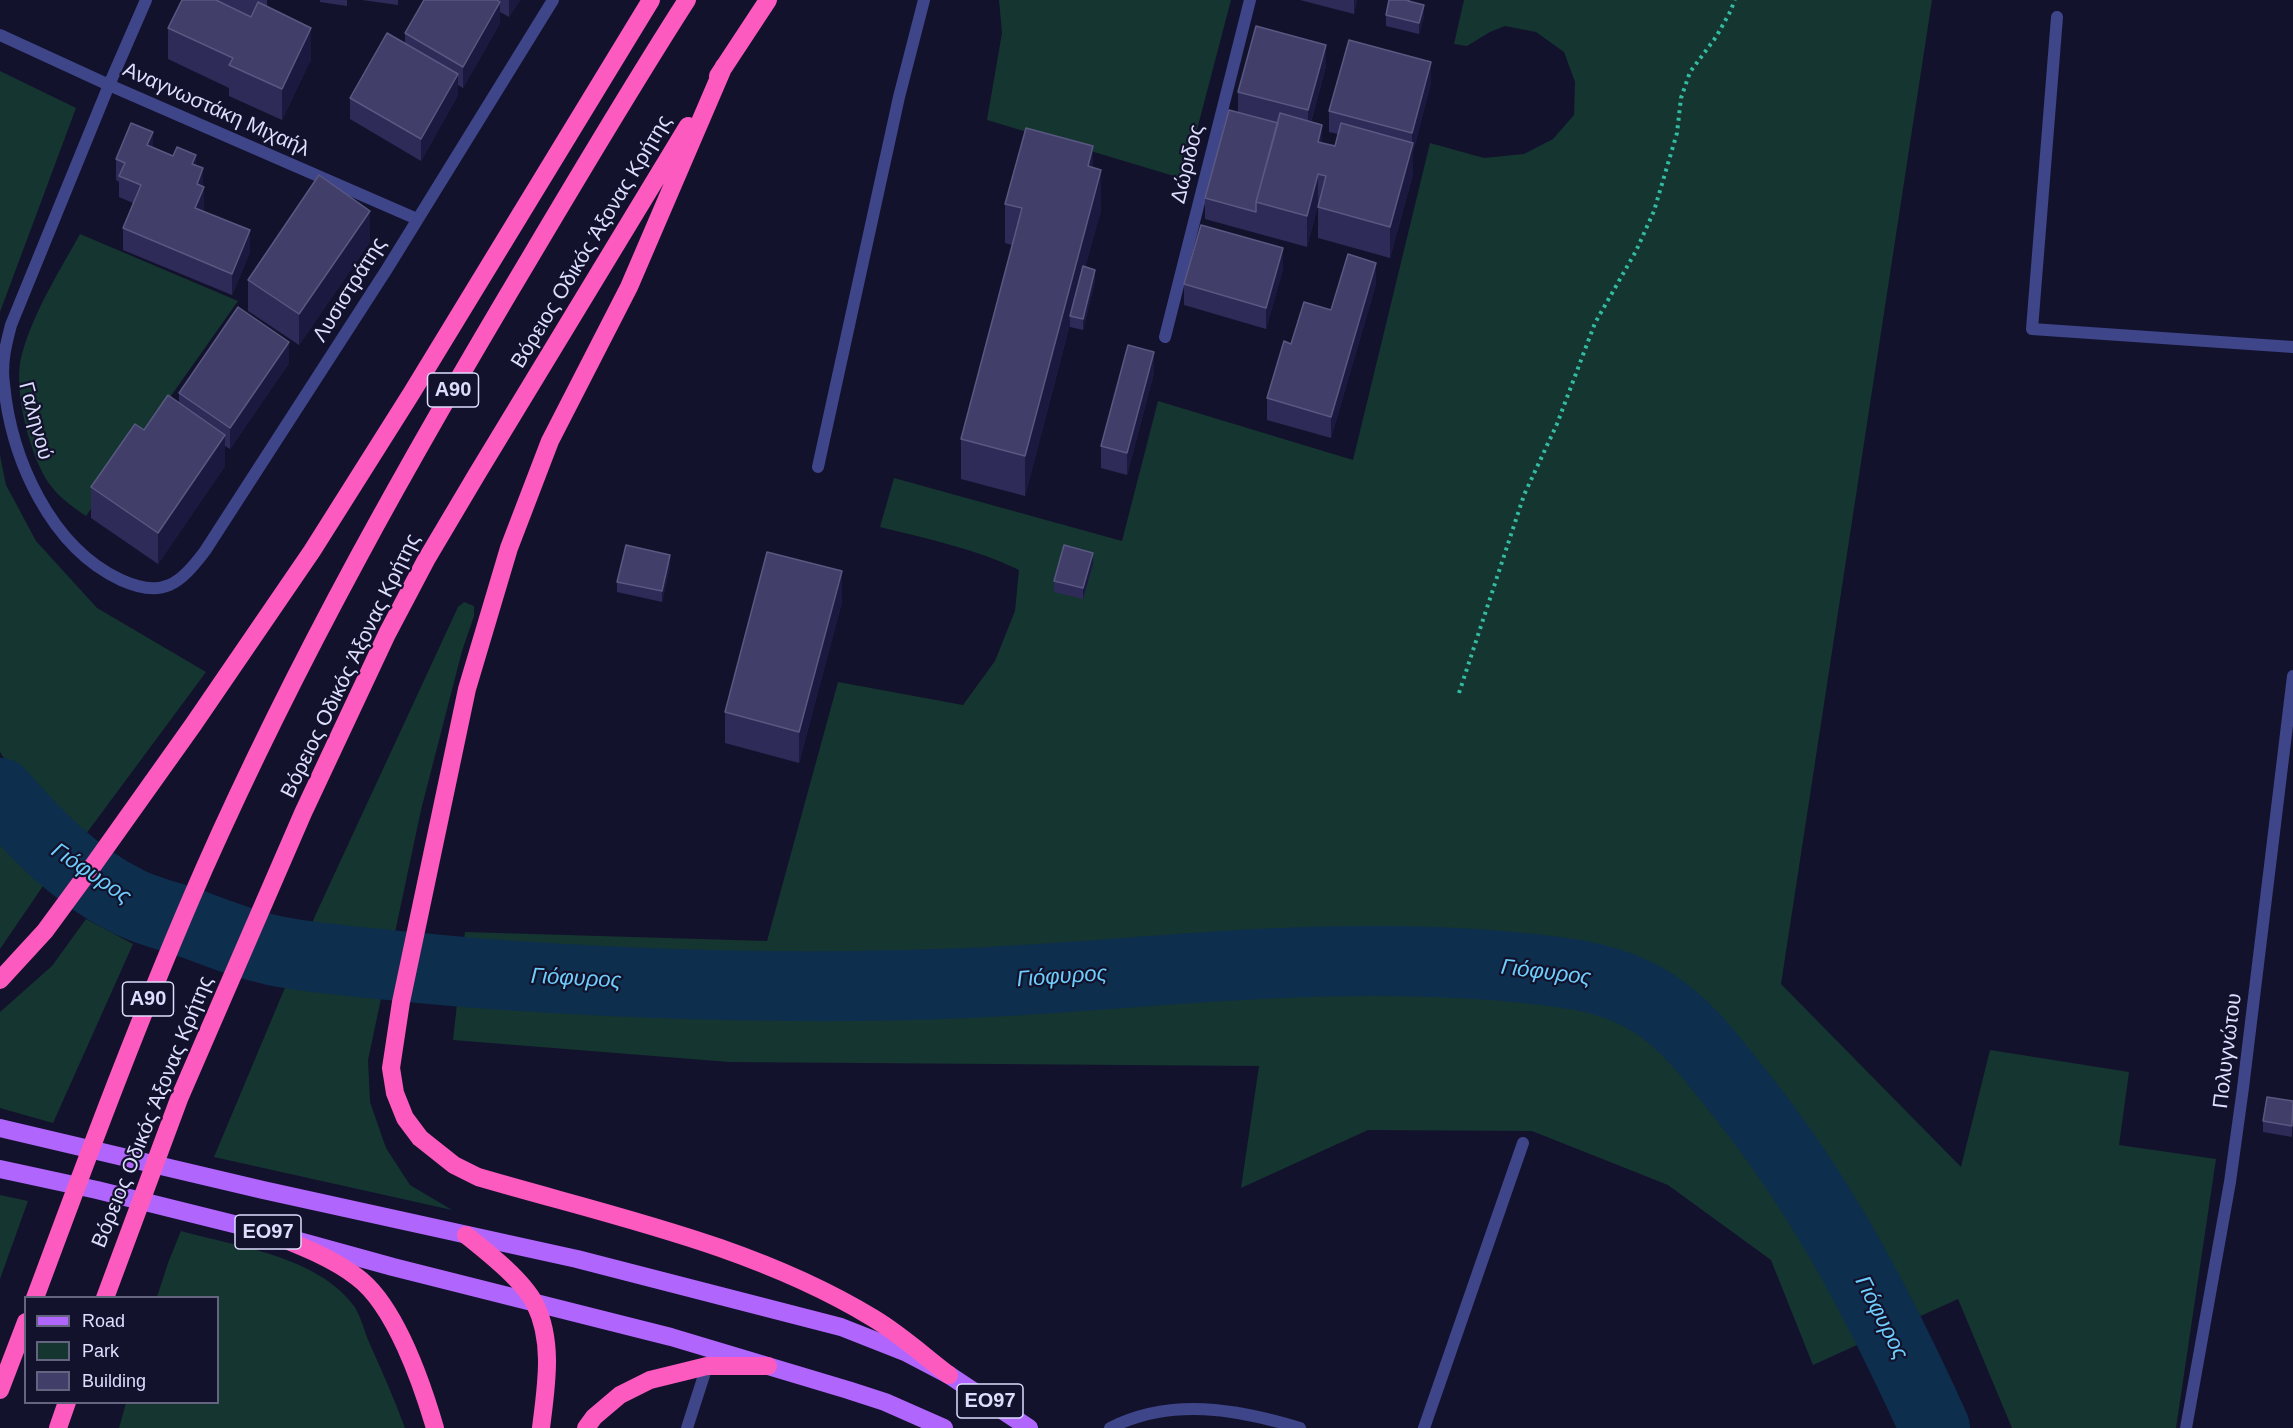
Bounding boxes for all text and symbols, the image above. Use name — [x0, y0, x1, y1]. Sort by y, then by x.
street label: Αναγνωστάκη Μιχαήλ — [119, 57, 313, 163]
street label: Βόρειος Οδικός Άξονας Κρήτης — [506, 111, 678, 373]
street label: Δώριδος — [1166, 122, 1210, 206]
street label: Λυσιστράτης — [308, 233, 392, 347]
road number: Α90 — [428, 373, 478, 407]
street label: Γαληνού — [13, 379, 57, 463]
street label: Βόρειος Οδικός Άξονας Κρήτης — [276, 530, 426, 802]
water label: Γιόφυρος — [46, 838, 136, 910]
water label: Γιόφυρος — [1499, 954, 1593, 992]
water label: Γιόφυρος — [1016, 961, 1108, 993]
water label: Γιόφυρος — [530, 963, 622, 995]
street label: Βόρειος Οδικός Άξονας Κρήτης — [87, 973, 219, 1251]
road number: Α90 — [122, 982, 174, 1016]
street label: Πολυγνώτου — [2208, 992, 2248, 1110]
road number: ΕΟ97 — [235, 1215, 301, 1249]
water label: Γιόφυρος — [1849, 1272, 1913, 1364]
legend — [24, 1296, 219, 1404]
text: Road — [82, 1311, 125, 1331]
text: Park — [82, 1341, 119, 1361]
text: Building — [82, 1371, 146, 1391]
road number: ΕΟ97 — [957, 1384, 1023, 1418]

